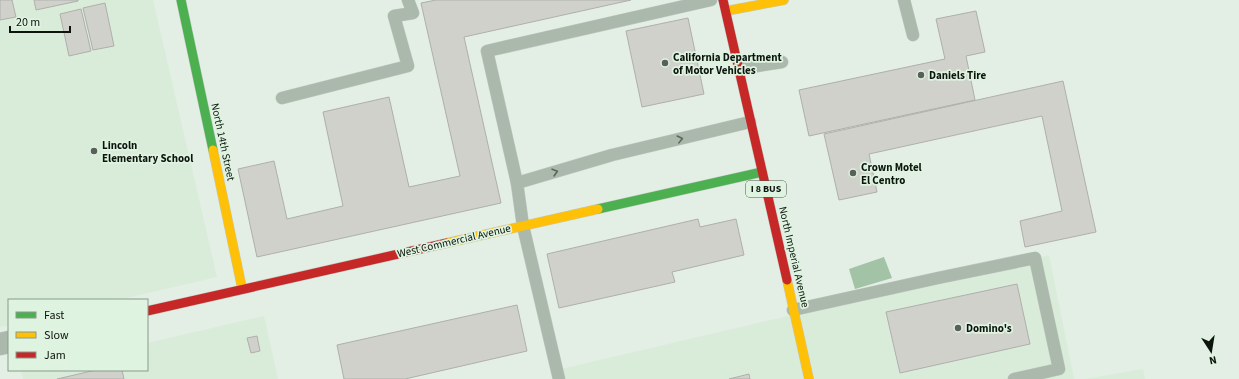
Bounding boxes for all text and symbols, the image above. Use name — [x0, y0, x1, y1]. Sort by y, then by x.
scale bar — [10, 8, 70, 34]
text: 20 m — [16, 14, 40, 31]
place label: California Department of Motor Vehicles — [673, 50, 782, 78]
marker: California Department of Motor Vehicles — [660, 58, 670, 68]
place label: Daniels Tire — [929, 68, 986, 83]
marker: Daniels Tire — [916, 70, 926, 80]
street label: North 14th Street — [207, 102, 239, 183]
one-way arrow — [677, 135, 683, 143]
place label: Lincoln Elementary School — [102, 138, 194, 166]
marker: Lincoln Elementary School — [89, 146, 99, 156]
place label: Crown Motel El Centro — [861, 160, 923, 188]
one-way arrow — [551, 168, 558, 177]
marker: Crown Motel El Centro — [848, 168, 858, 178]
road number: I 8 BUS — [746, 181, 786, 197]
street label: North Imperial Avenue — [775, 205, 813, 310]
street label: West Commercial Avenue — [396, 220, 513, 261]
legend — [8, 299, 148, 371]
text: Fast — [44, 307, 64, 324]
place label: Domino's — [966, 321, 1012, 336]
marker: Domino's — [953, 323, 963, 333]
text: Slow — [44, 327, 69, 344]
north arrow — [1191, 331, 1231, 371]
text: Jam — [44, 347, 66, 364]
text: N — [1208, 352, 1218, 368]

